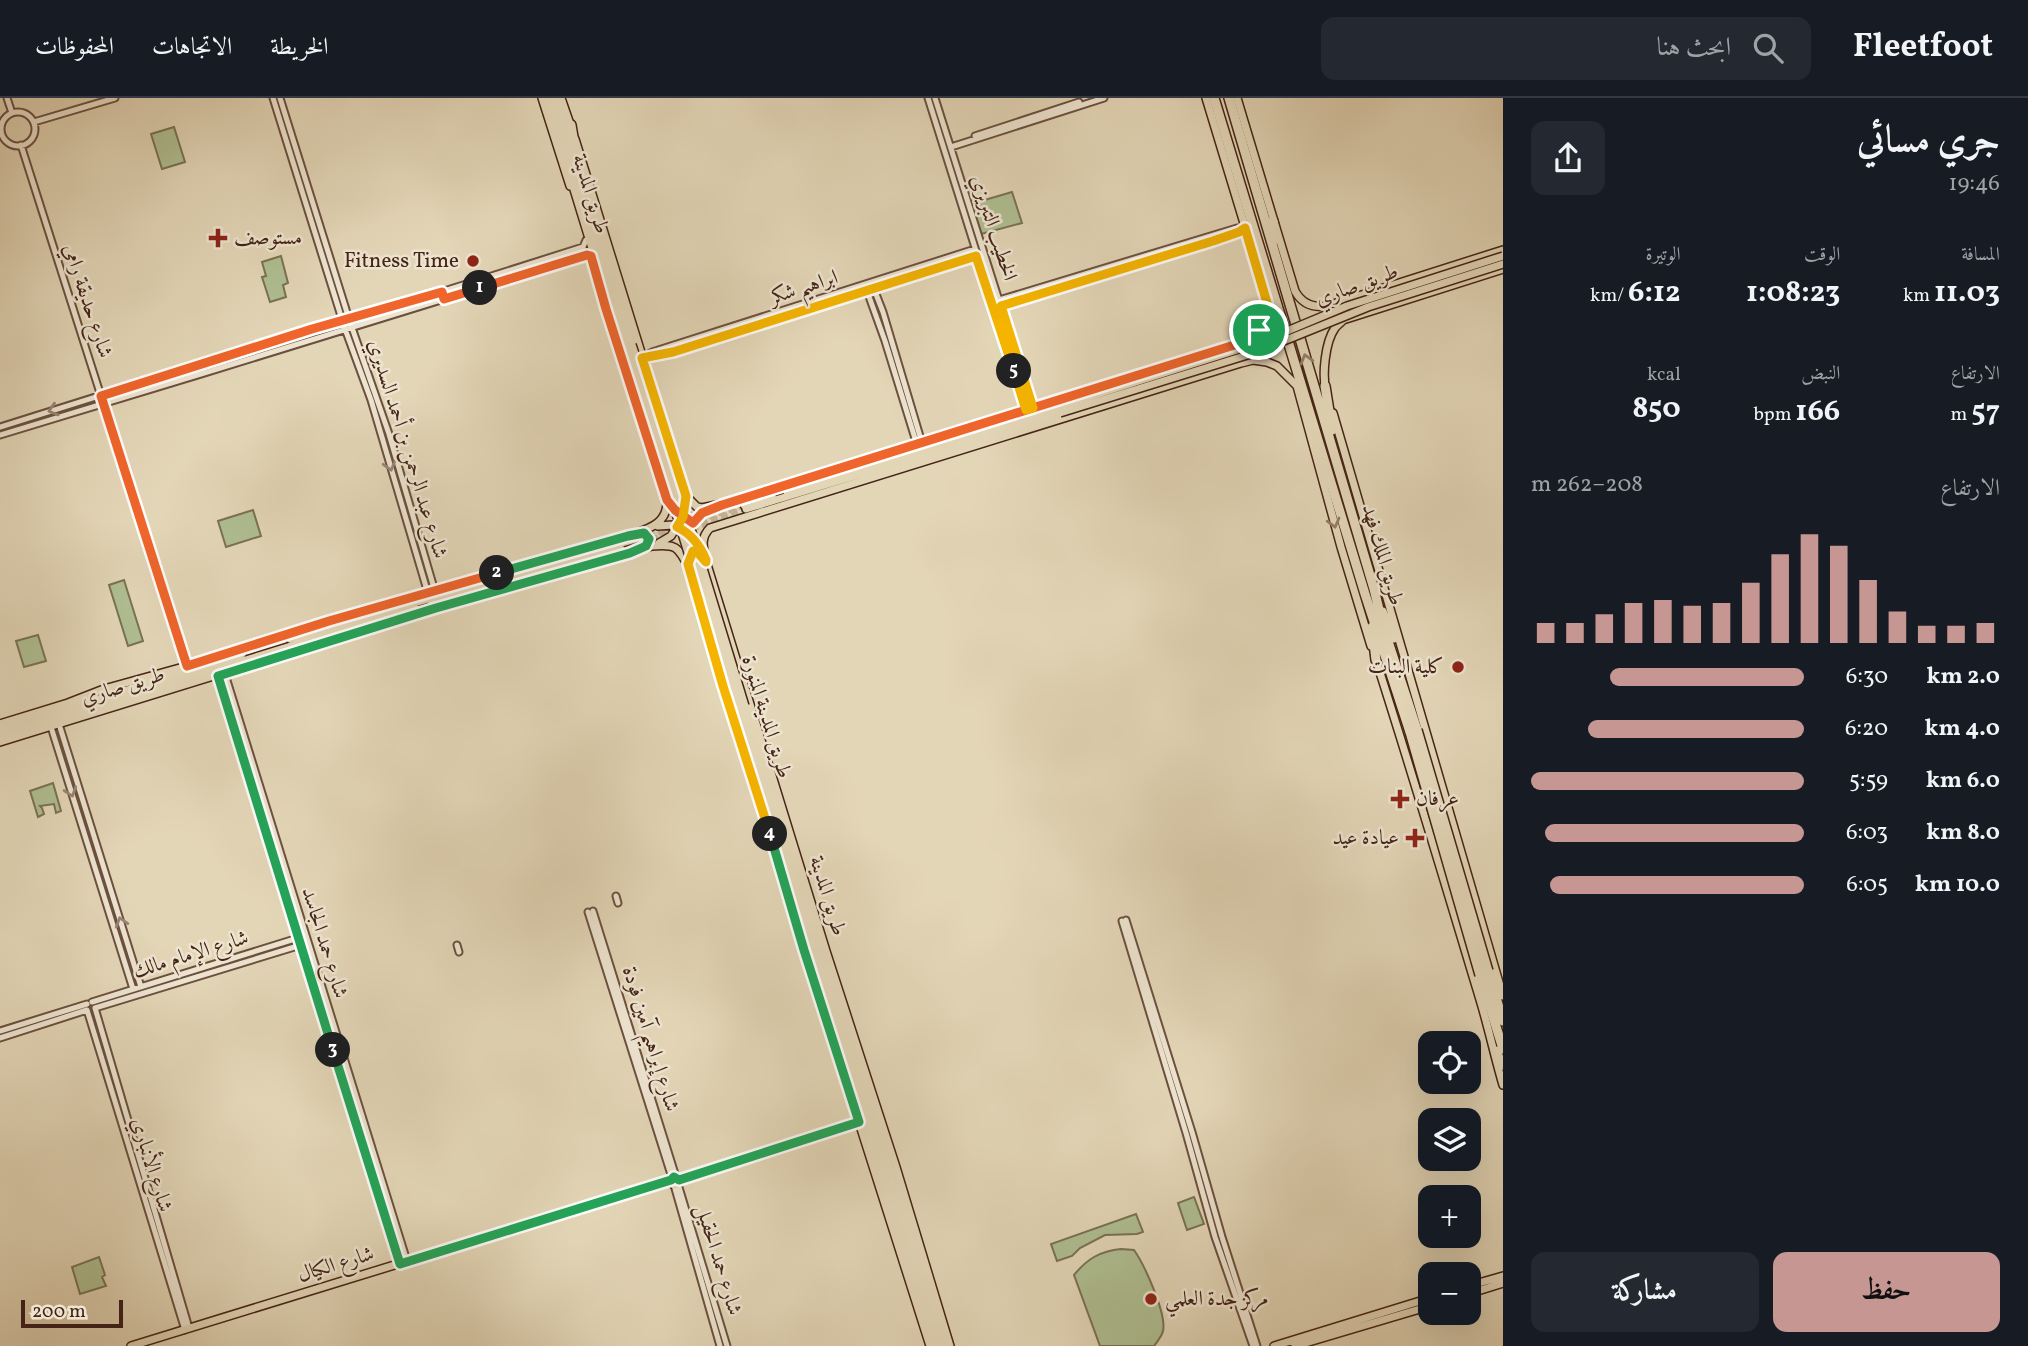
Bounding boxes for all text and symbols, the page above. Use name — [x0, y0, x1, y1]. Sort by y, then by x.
search box — [1321, 17, 1811, 80]
text: Fleetfoot — [1853, 25, 1993, 71]
icon: search — [1749, 29, 1787, 67]
text: ابحث هنا — [1657, 30, 1731, 66]
text: المحفوظات — [35, 31, 114, 65]
text: الاتجاهات — [152, 31, 232, 65]
text: الخريطة — [270, 31, 329, 65]
text: جري مسائي — [1857, 115, 2000, 168]
button: share — [1531, 121, 1605, 195]
street label: طريق المدينة — [564, 150, 616, 238]
text: 19:46 — [1949, 168, 2000, 200]
street label: الخطيب التبريزي — [962, 171, 1024, 285]
place label: مستوصف — [234, 224, 302, 253]
marker: مستوصف — [208, 228, 228, 248]
street label: شارع حديقة رامي — [53, 240, 119, 362]
text: الوتيرة — [1646, 242, 1681, 268]
text: الوقت — [1804, 242, 1840, 268]
text: المسافة — [1961, 242, 2000, 268]
place label: Fitness Time — [344, 247, 459, 276]
marker: Fitness Time — [465, 253, 481, 269]
street label: طريق صاري — [1311, 258, 1403, 314]
street label: ابراهيم شكر — [764, 263, 843, 318]
pin: 1 — [462, 270, 498, 306]
text: 6:12 — [1628, 272, 1681, 314]
text: 1:08:23 — [1746, 272, 1840, 314]
text: 11.03 — [1934, 272, 2000, 314]
text: 1 — [476, 274, 483, 300]
text: /km — [1590, 283, 1628, 309]
text: km — [1903, 283, 1934, 309]
pin — [1229, 300, 1289, 360]
icon: arrive — [1240, 311, 1278, 349]
street label: شارع عبد الرحمن بن أحمد السديري — [358, 335, 456, 563]
one-way arrow — [1300, 353, 1315, 365]
pin: 5 — [996, 354, 1032, 388]
text: 5 — [1009, 357, 1018, 383]
text: النبض — [1801, 361, 1840, 387]
text: الارتفاع — [1951, 361, 2000, 387]
text: kcal — [1647, 362, 1681, 388]
text: 850 — [1632, 388, 1681, 430]
text: 166 — [1795, 391, 1840, 433]
text: 57 — [1971, 391, 2000, 433]
one-way arrow — [48, 401, 60, 416]
text: bpm — [1753, 402, 1795, 428]
text: m — [1951, 402, 1971, 428]
one-way arrow — [382, 460, 397, 472]
text: 208–262 m — [1531, 469, 1643, 501]
text: الارتفاع — [1940, 473, 2000, 505]
street label: طريق الملك فهد — [1354, 501, 1410, 609]
one-way arrow — [1326, 517, 1340, 529]
pin: 2 — [480, 556, 514, 590]
text: 2 — [492, 559, 501, 585]
street label: طريق المدينة المنورة — [734, 652, 798, 782]
place label: كلية البنات — [1368, 653, 1444, 682]
marker: كلية البنات — [1450, 659, 1466, 675]
street label: طريق صاري — [77, 660, 169, 714]
text: 6:30 — [1846, 661, 1888, 693]
text: 2.0 km — [1927, 661, 2000, 693]
text: 6:20 — [1845, 713, 1888, 745]
text: 4.0 km — [1925, 713, 2000, 745]
text: 5:59 — [1849, 765, 1888, 797]
text: 6.0 km — [1926, 765, 2000, 797]
one-way arrow — [63, 785, 77, 797]
place label: عرفان — [1416, 785, 1459, 814]
marker: عرفان — [1390, 789, 1410, 809]
pin: 4 — [752, 816, 788, 852]
text: 6:03 — [1846, 817, 1888, 849]
text: 8.0 km — [1926, 817, 2000, 849]
text: 4 — [764, 820, 775, 846]
place label: عيادة عيد — [1333, 824, 1399, 853]
marker: عيادة عيد — [1405, 828, 1425, 848]
street label: طريق المدينة — [801, 852, 853, 940]
text: 6:05 — [1846, 869, 1888, 901]
text: 10.0 km — [1915, 869, 2000, 901]
street label: شارع حمد الجاسد — [291, 884, 355, 1003]
one-way arrow — [114, 916, 129, 928]
street label: شارع الإمام مالك — [130, 924, 253, 988]
street label: شارع إبراهيم آمين فودة — [609, 963, 686, 1117]
map controls — [1418, 1031, 1481, 1325]
button: locate — [1418, 1031, 1481, 1094]
pin: 3 — [316, 1032, 350, 1068]
text: 3 — [328, 1036, 337, 1062]
button: layers — [1418, 1108, 1481, 1171]
street label: شارع الأنباري — [121, 1114, 181, 1216]
button: + — [1418, 1185, 1481, 1248]
street label: شارع حمد الحقيل — [685, 1201, 749, 1320]
street label: شارع الكيال — [294, 1240, 378, 1292]
button: مشاركة — [1531, 1252, 1759, 1332]
button: حفظ — [1773, 1252, 2000, 1332]
button: − — [1418, 1262, 1481, 1325]
place label: مركز جدة العلمي — [1165, 1285, 1269, 1318]
marker: مركز جدة العلمي — [1143, 1291, 1159, 1307]
scale bar — [21, 1297, 122, 1329]
text: 200 m — [32, 1299, 86, 1325]

